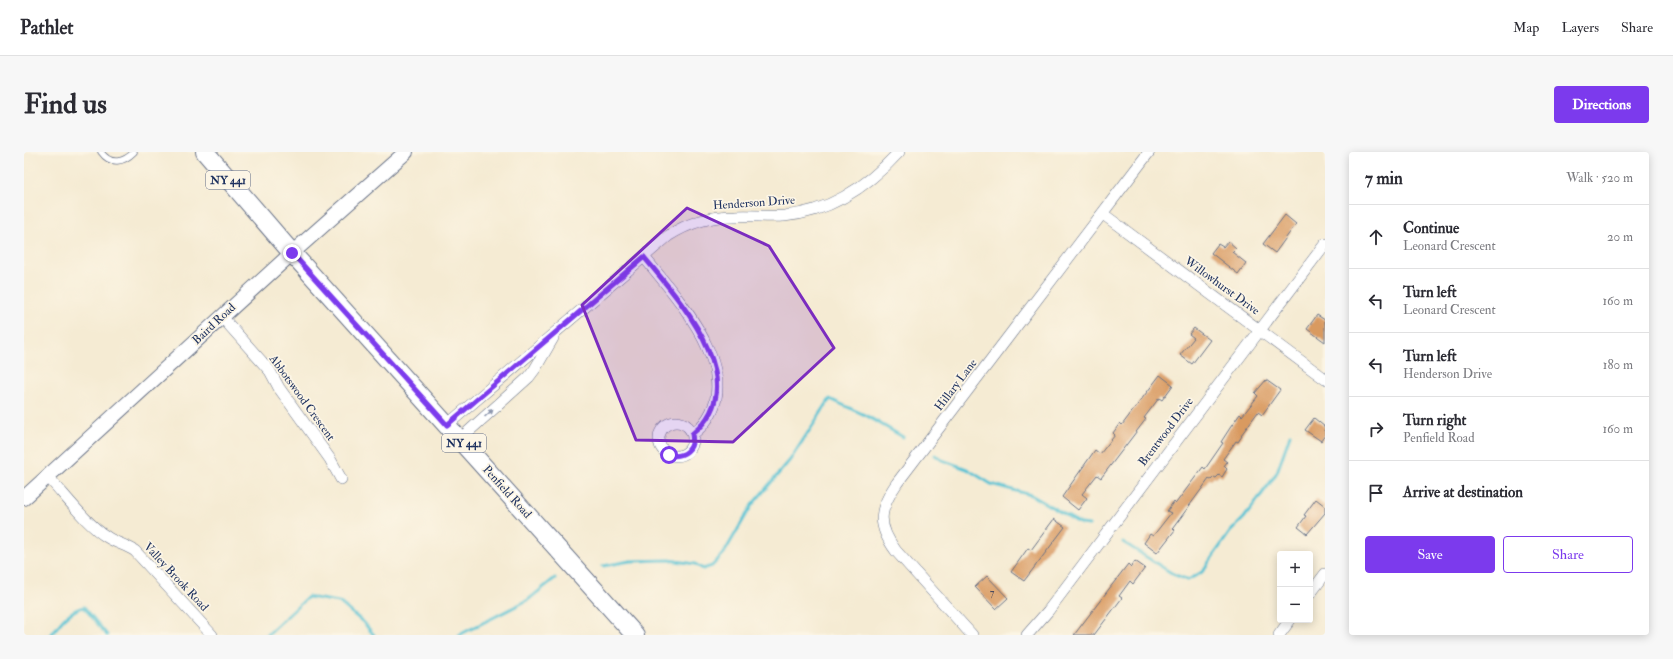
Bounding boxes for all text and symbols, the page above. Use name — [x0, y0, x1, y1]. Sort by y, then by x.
text: Pathlet — [20, 16, 74, 40]
text: Map — [1513, 19, 1539, 36]
text: Layers — [1561, 19, 1599, 36]
text: Share — [1621, 19, 1653, 36]
button: Directions — [1554, 86, 1649, 123]
text: Find us — [24, 87, 107, 122]
text: 7 min — [1365, 168, 1403, 189]
text: Walk · 520 m — [1566, 170, 1633, 186]
road number: NY 441 — [206, 171, 250, 189]
street label: Henderson Drive — [712, 193, 796, 213]
text: Continue — [1403, 219, 1459, 238]
icon: ahead — [1365, 226, 1387, 248]
text: 20 m — [1607, 229, 1633, 245]
text: Leonard Crescent — [1403, 238, 1496, 254]
route end — [283, 244, 301, 262]
street label: Willowhurst Drive — [1181, 253, 1263, 318]
text: Turn left — [1403, 283, 1457, 302]
icon: left — [1365, 290, 1387, 312]
text: 160 m — [1602, 293, 1633, 309]
street label: Baird Road — [189, 300, 239, 348]
text: Leonard Crescent — [1403, 302, 1496, 318]
text: Turn left — [1403, 347, 1457, 366]
street label: Abbotswood Crescent — [265, 351, 338, 444]
icon: left — [1365, 354, 1387, 376]
street label: Hillary Lane — [932, 356, 980, 414]
text: 180 m — [1603, 357, 1633, 373]
text: Henderson Drive — [1403, 366, 1492, 382]
street label: Brentwood Drive — [1135, 395, 1197, 469]
one-way arrow — [484, 408, 494, 418]
text: Turn right — [1403, 411, 1466, 430]
icon: right — [1365, 418, 1387, 440]
text: 160 m — [1602, 421, 1633, 437]
text: Penfield Road — [1403, 430, 1475, 446]
road number: NY 441 — [442, 434, 486, 452]
route start — [660, 446, 678, 464]
street label: Penfield Road — [479, 462, 535, 522]
icon: arrive — [1365, 482, 1387, 504]
text: Arrive at destination — [1403, 483, 1523, 502]
button: Save — [1365, 536, 1495, 573]
button: Share — [1503, 536, 1633, 573]
street label: Valley Brook Road — [140, 540, 212, 615]
map controls — [1277, 551, 1313, 623]
button: + — [1277, 551, 1313, 587]
house number: 7 — [990, 587, 995, 599]
button: − — [1277, 587, 1313, 623]

